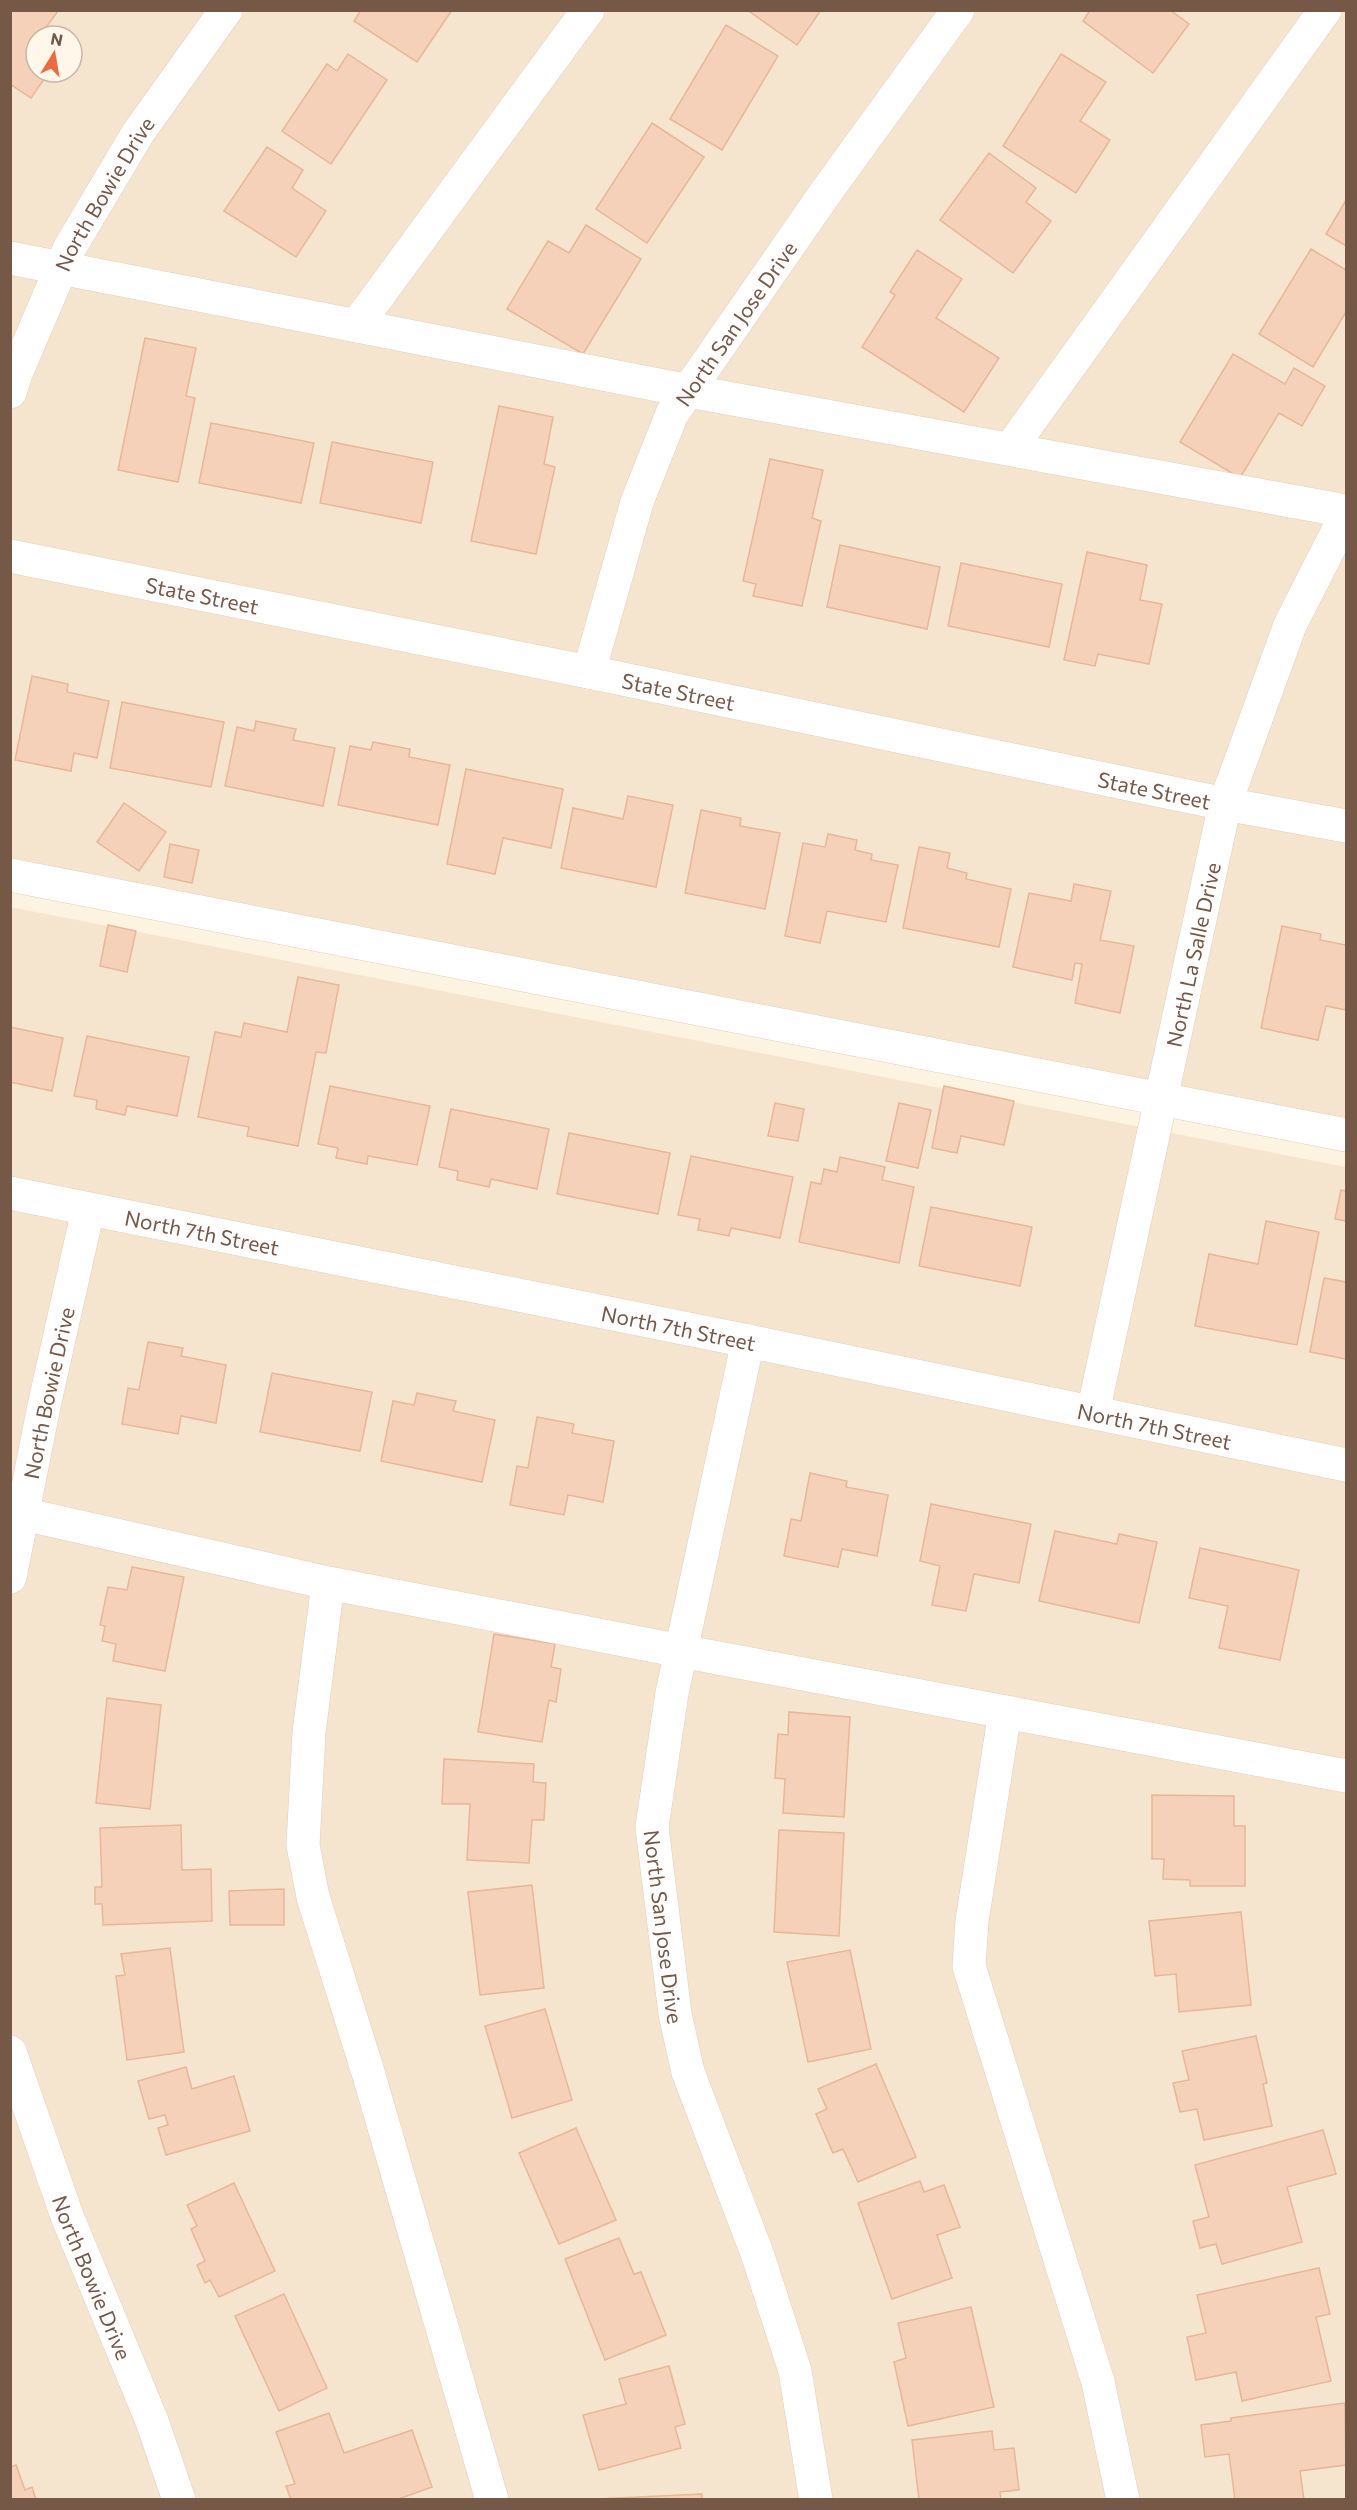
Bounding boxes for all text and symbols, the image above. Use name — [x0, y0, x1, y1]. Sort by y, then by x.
north arrow — [24, 24, 84, 84]
text: N — [49, 28, 65, 49]
street label: North Bowie Drive — [49, 111, 159, 275]
street label: North San Jose Drive — [669, 236, 801, 410]
street label: State Street — [143, 571, 261, 618]
street label: State Street — [620, 667, 737, 714]
street label: State Street — [1096, 765, 1213, 813]
street label: North La Salle Drive — [1160, 860, 1224, 1049]
street label: North 7th Street — [123, 1204, 281, 1259]
street label: North 7th Street — [599, 1299, 758, 1355]
street label: North Bowie Drive — [17, 1304, 78, 1481]
street label: North 7th Street — [1075, 1397, 1234, 1453]
street label: North San Jose Drive — [640, 1828, 689, 2026]
street label: North Bowie Drive — [48, 2192, 138, 2363]

